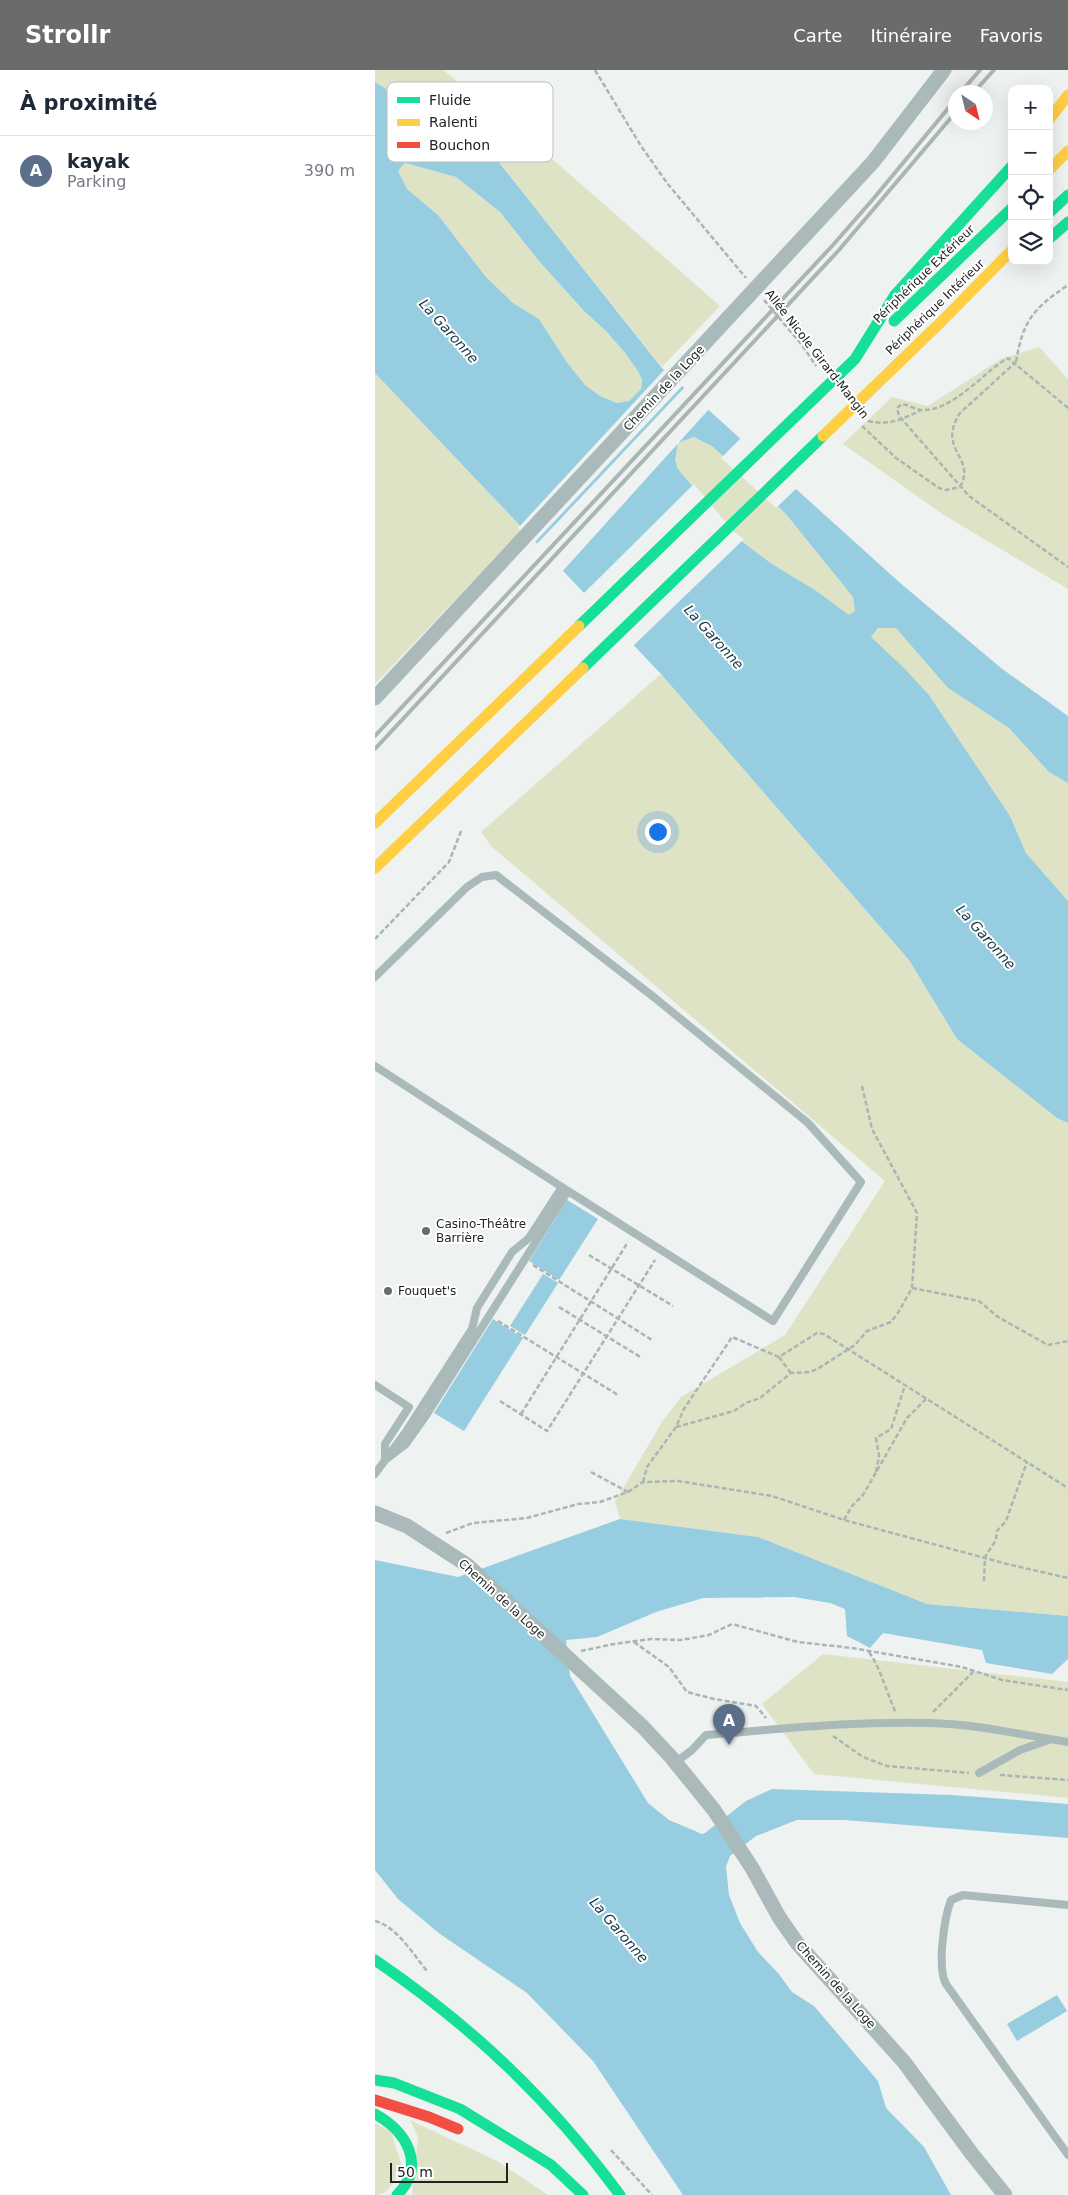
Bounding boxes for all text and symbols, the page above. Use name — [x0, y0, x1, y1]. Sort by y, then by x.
text: Strollr — [25, 21, 110, 49]
text: Carte — [793, 25, 842, 46]
text: Itinéraire — [870, 25, 952, 46]
text: Favoris — [980, 25, 1043, 46]
legend — [387, 82, 553, 162]
north arrow — [948, 85, 993, 130]
map controls — [1008, 85, 1053, 265]
button: + — [1008, 85, 1053, 130]
text: À proximité — [20, 91, 157, 115]
text: Fluide — [429, 92, 471, 108]
text: Ralenti — [429, 114, 478, 130]
button: − — [1008, 130, 1053, 175]
text: Bouchon — [429, 137, 490, 153]
text: kayak — [67, 150, 130, 172]
text: A — [30, 161, 42, 180]
text: 390 m — [304, 161, 355, 180]
text: Parking — [67, 172, 126, 191]
button: locate — [1008, 175, 1053, 220]
button: layers — [1008, 220, 1053, 265]
street label: Périphérique Extérieur — [871, 222, 977, 326]
street label: Périphérique Intérieur — [883, 256, 987, 358]
street label: Allée Nicole Girard-Mangin — [762, 287, 872, 421]
water label: La Garonne — [416, 296, 482, 366]
street label: Chemin de la Loge — [621, 342, 707, 434]
water label: La Garonne — [681, 602, 747, 672]
your location — [645, 819, 671, 845]
water label: La Garonne — [953, 902, 1019, 972]
place label: Casino-Théâtre Barrière — [436, 1217, 526, 1245]
marker: Casino-Théâtre Barrière — [420, 1225, 432, 1237]
place label: Fouquet's — [398, 1284, 456, 1298]
marker: Fouquet's — [382, 1285, 394, 1297]
street label: Chemin de la Loge — [456, 1556, 548, 1642]
pin: A — [713, 1704, 745, 1745]
water label: La Garonne — [586, 1894, 652, 1966]
street label: Chemin de la Loge — [793, 1939, 879, 2031]
scale bar — [390, 2160, 507, 2183]
text: 50 m — [397, 2164, 433, 2180]

